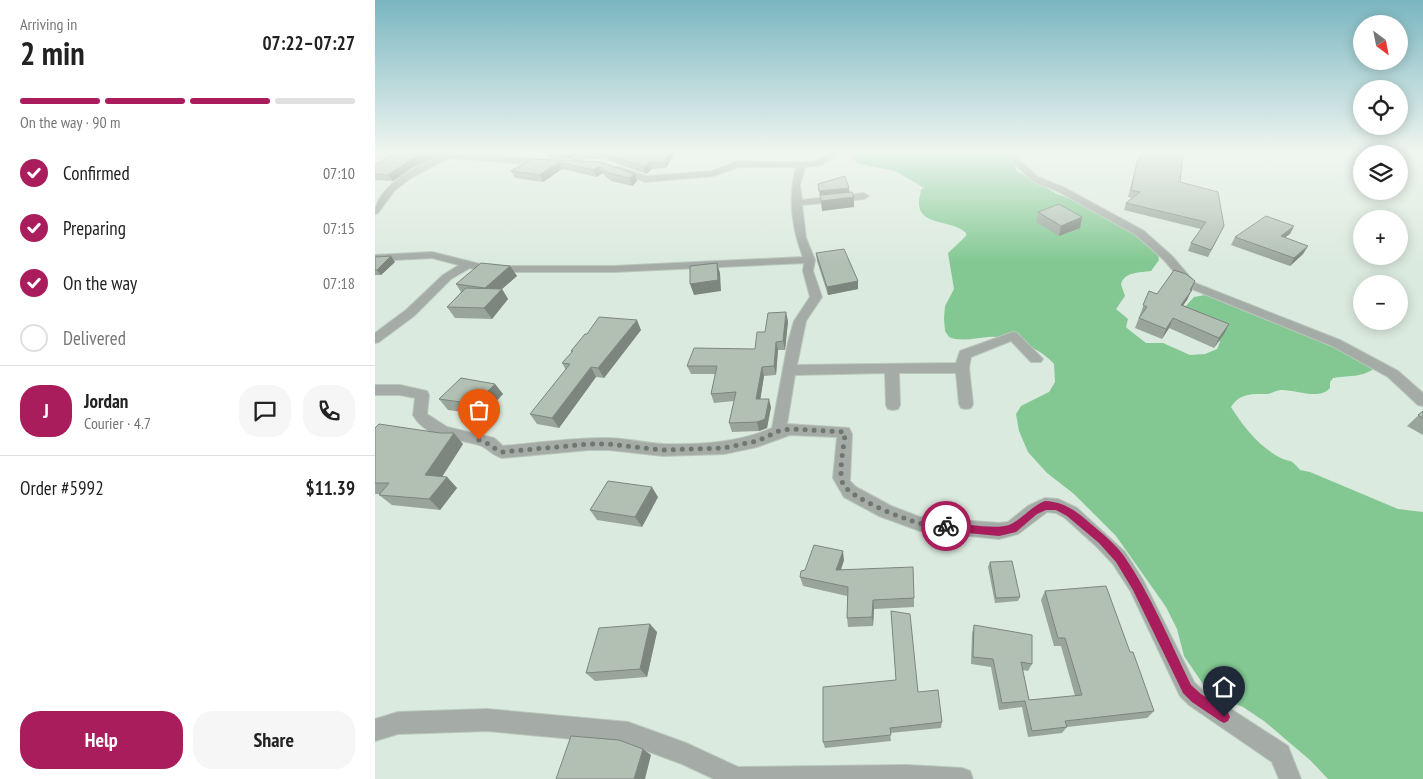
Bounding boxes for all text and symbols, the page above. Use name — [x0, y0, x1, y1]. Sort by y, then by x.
text: Arriving in — [20, 14, 77, 34]
north arrow — [1353, 15, 1407, 70]
map controls — [1353, 15, 1408, 330]
text: 07:22–07:27 — [262, 31, 355, 55]
text: 2 min — [20, 32, 85, 74]
button: locate — [1353, 80, 1408, 135]
text: On the way · 90 m — [20, 112, 120, 132]
button: layers — [1353, 145, 1408, 200]
icon: check — [20, 159, 48, 187]
text: Confirmed — [63, 161, 130, 185]
text: 07:10 — [323, 163, 355, 183]
button: + — [1353, 210, 1408, 265]
icon: check — [20, 214, 48, 242]
text: Preparing — [63, 216, 126, 240]
text: 07:15 — [323, 218, 355, 238]
icon: check — [20, 269, 48, 297]
text: On the way — [63, 271, 137, 295]
text: 07:18 — [323, 273, 355, 293]
button: − — [1353, 275, 1408, 330]
text: Delivered — [63, 326, 126, 350]
button: chat — [239, 385, 291, 437]
button: phone — [303, 385, 355, 437]
text: Jordan — [84, 389, 128, 413]
pin — [458, 389, 500, 440]
icon: bag — [465, 396, 493, 424]
text: J — [43, 399, 49, 423]
text: Courier · 4.7 — [84, 413, 151, 433]
text: Order #5992 — [20, 476, 104, 500]
text: $11.39 — [306, 476, 355, 500]
courier — [921, 501, 971, 551]
icon: bike — [932, 512, 960, 540]
pin — [1203, 666, 1245, 717]
icon: home — [1210, 673, 1238, 701]
button: Help — [20, 711, 183, 769]
button: Share — [193, 711, 355, 769]

